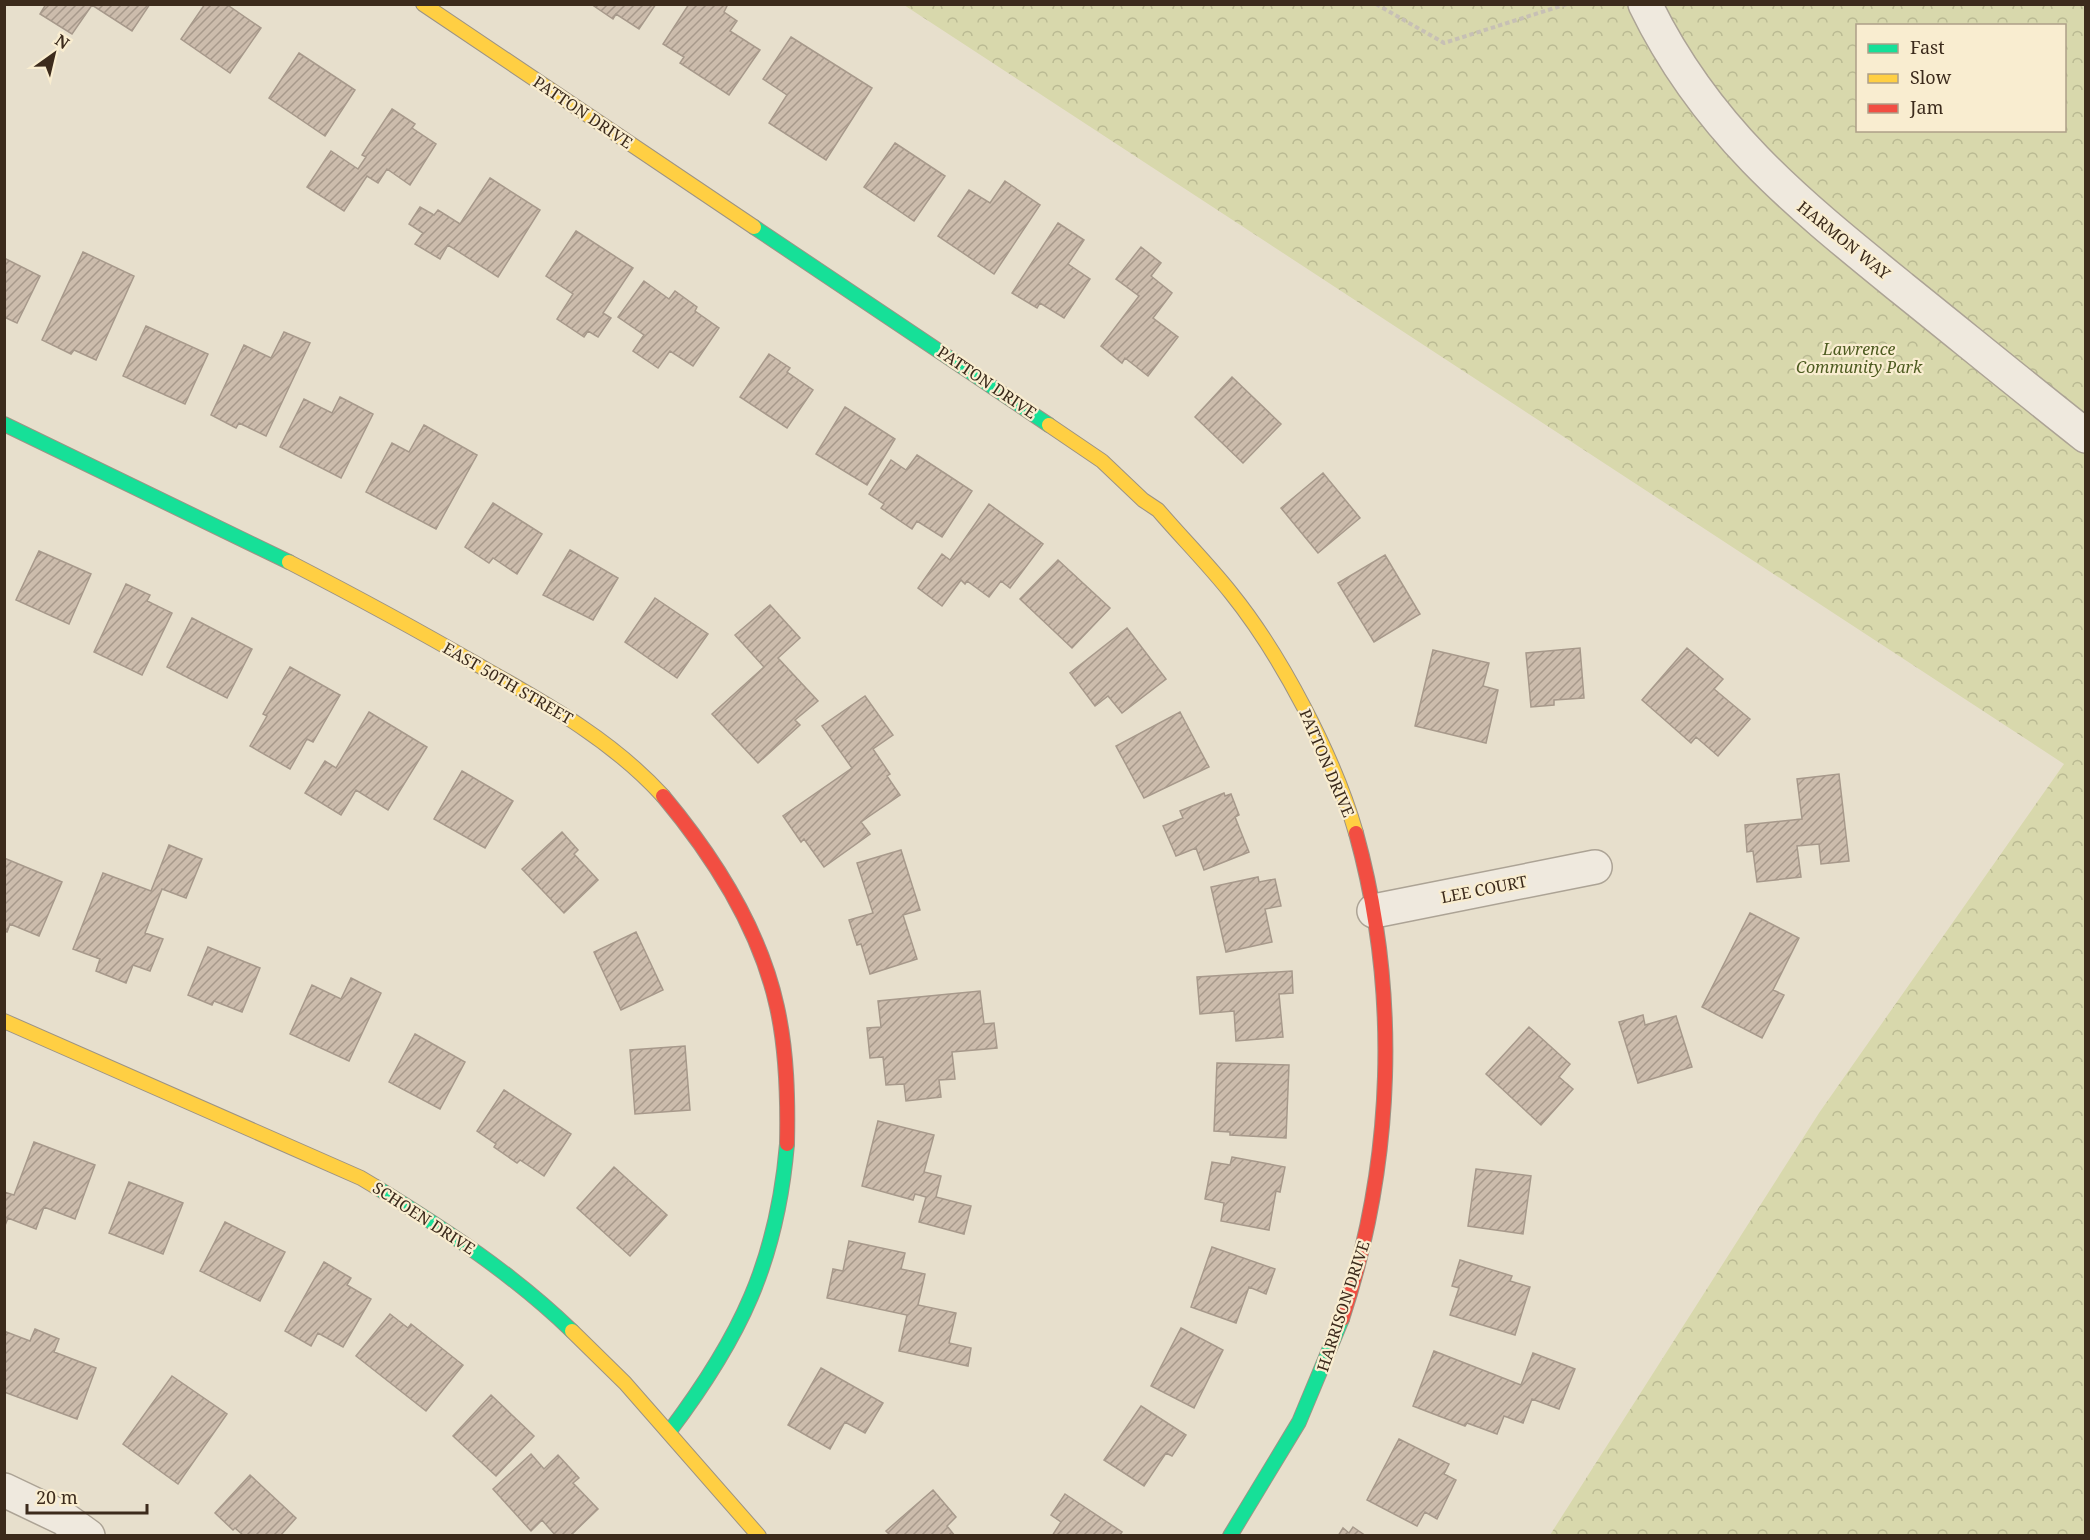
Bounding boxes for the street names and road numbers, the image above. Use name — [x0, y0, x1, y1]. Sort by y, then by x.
street label: PATTON DRIVE — [529, 71, 637, 153]
street label: HARMON WAY — [1793, 196, 1896, 285]
street label: PATTON DRIVE — [933, 341, 1041, 423]
street label: EAST 50TH STREET — [439, 637, 577, 729]
street label: PATTON DRIVE — [1294, 706, 1360, 820]
street label: LEE COURT — [1439, 870, 1529, 908]
street label: SCHOEN DRIVE — [368, 1177, 480, 1259]
street label: HARRISON DRIVE — [1311, 1238, 1375, 1374]

